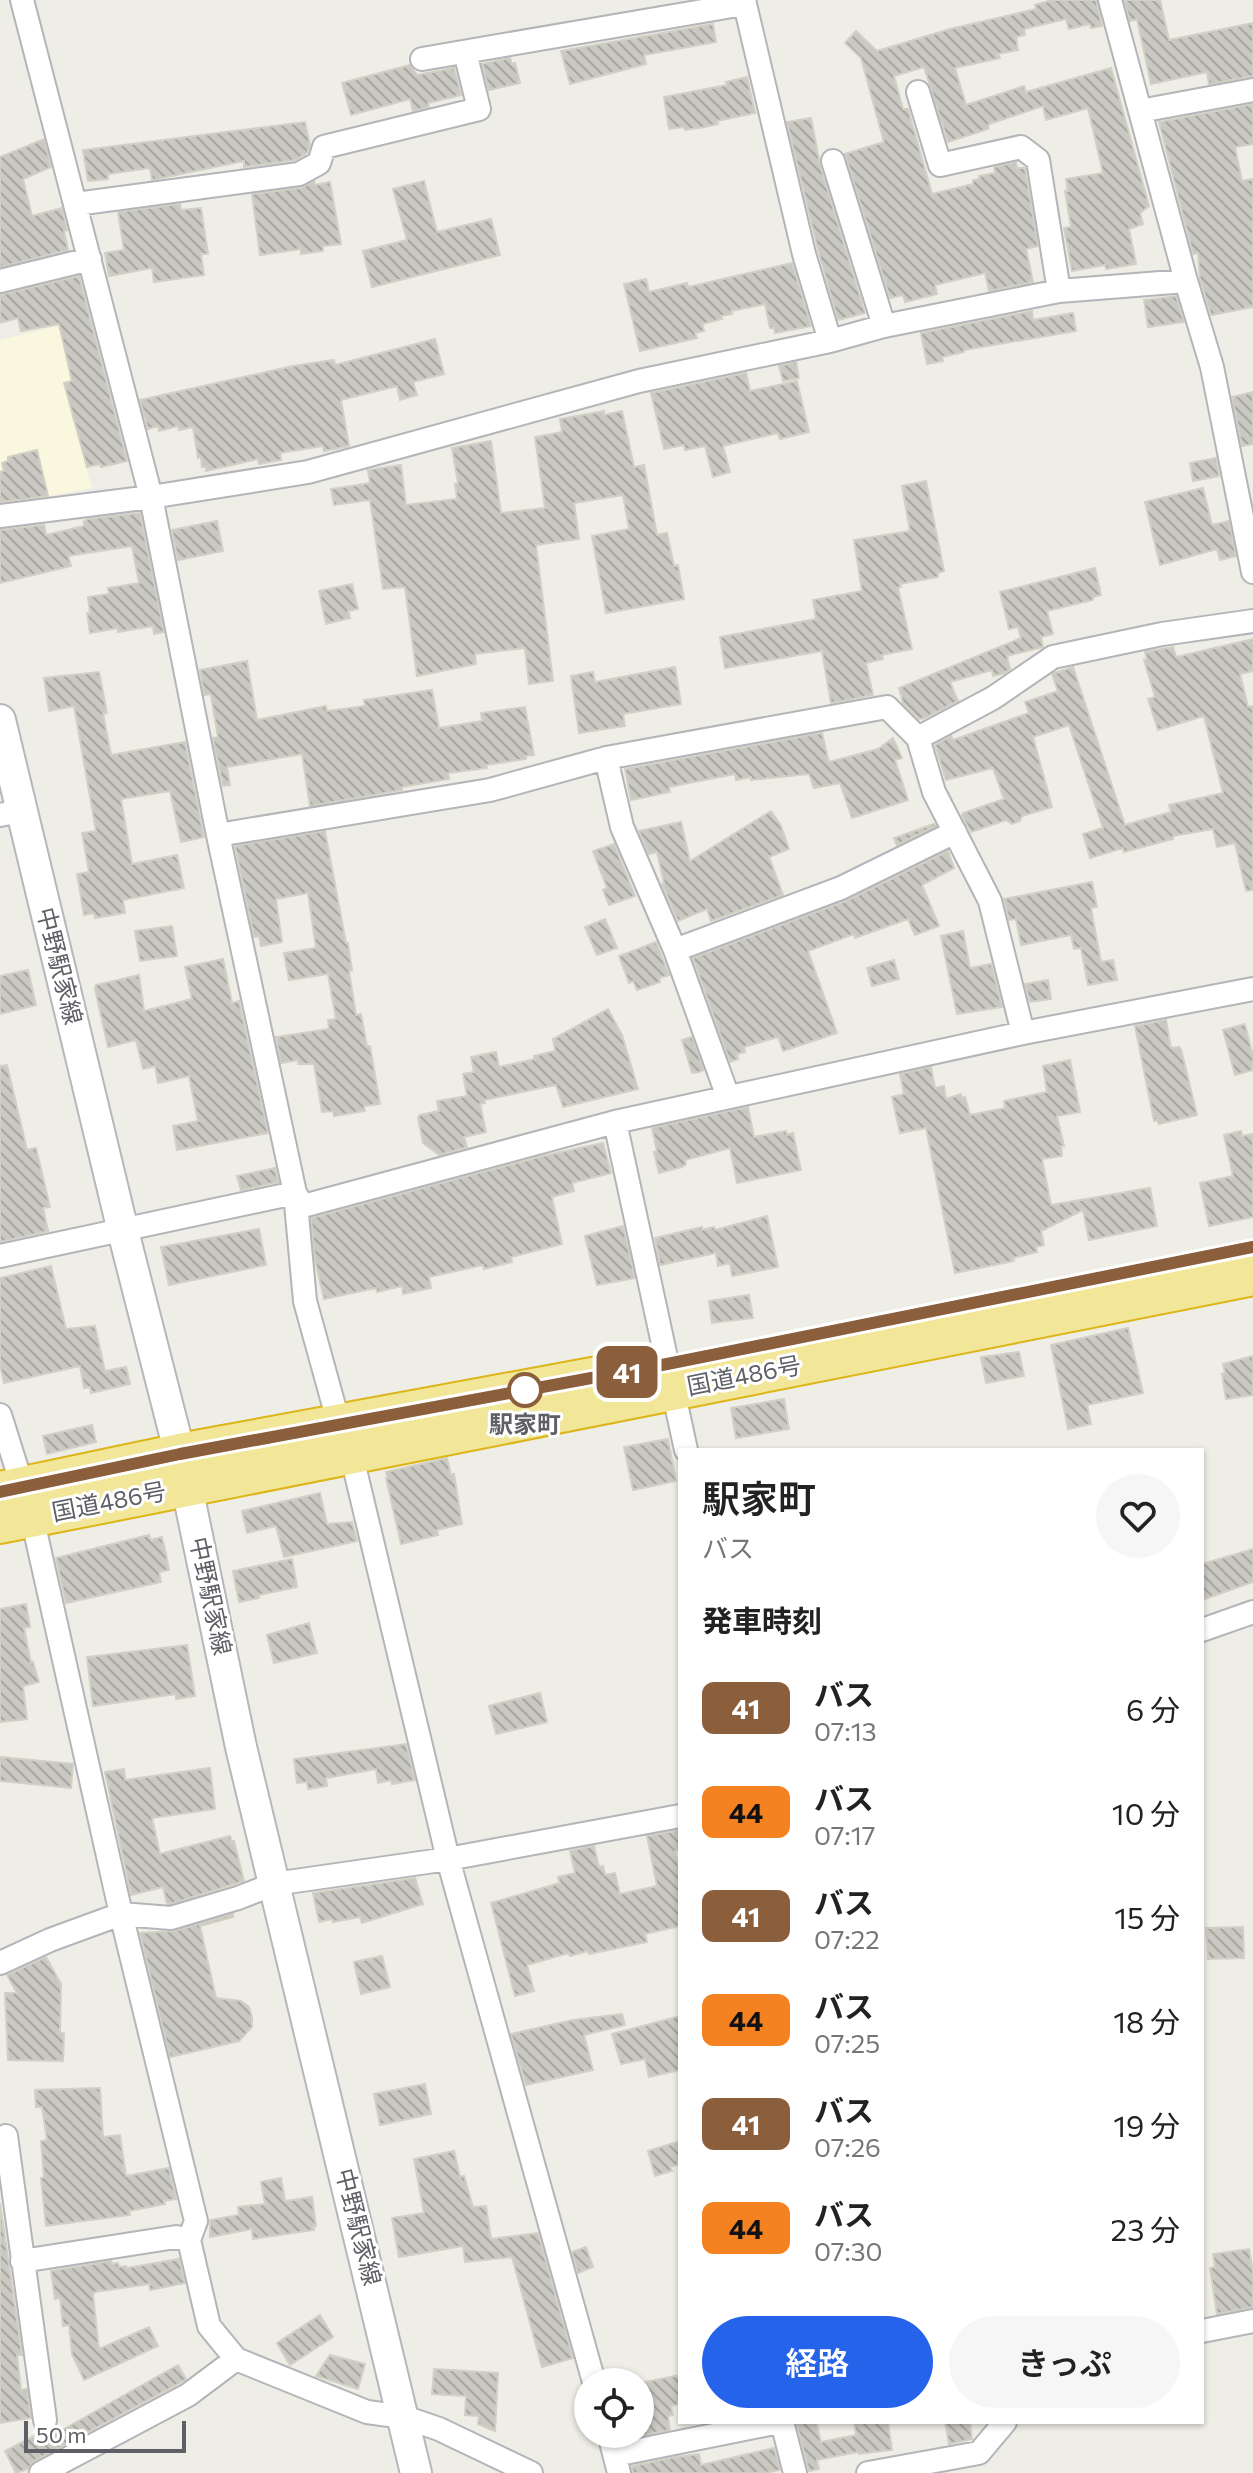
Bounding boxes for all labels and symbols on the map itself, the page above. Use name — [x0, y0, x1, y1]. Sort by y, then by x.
street label: 中野駅家線 — [32, 904, 89, 1027]
line badge: 41 — [591, 1346, 663, 1398]
street label: 国道486号 — [684, 1349, 803, 1400]
marker: 駅家町 — [508, 1373, 542, 1407]
place label: 駅家町 — [489, 1409, 561, 1438]
street label: 国道486号 — [49, 1475, 168, 1526]
street label: 中野駅家線 — [185, 1534, 238, 1657]
street label: 中野駅家線 — [331, 2165, 388, 2288]
scale bar — [24, 2417, 186, 2453]

